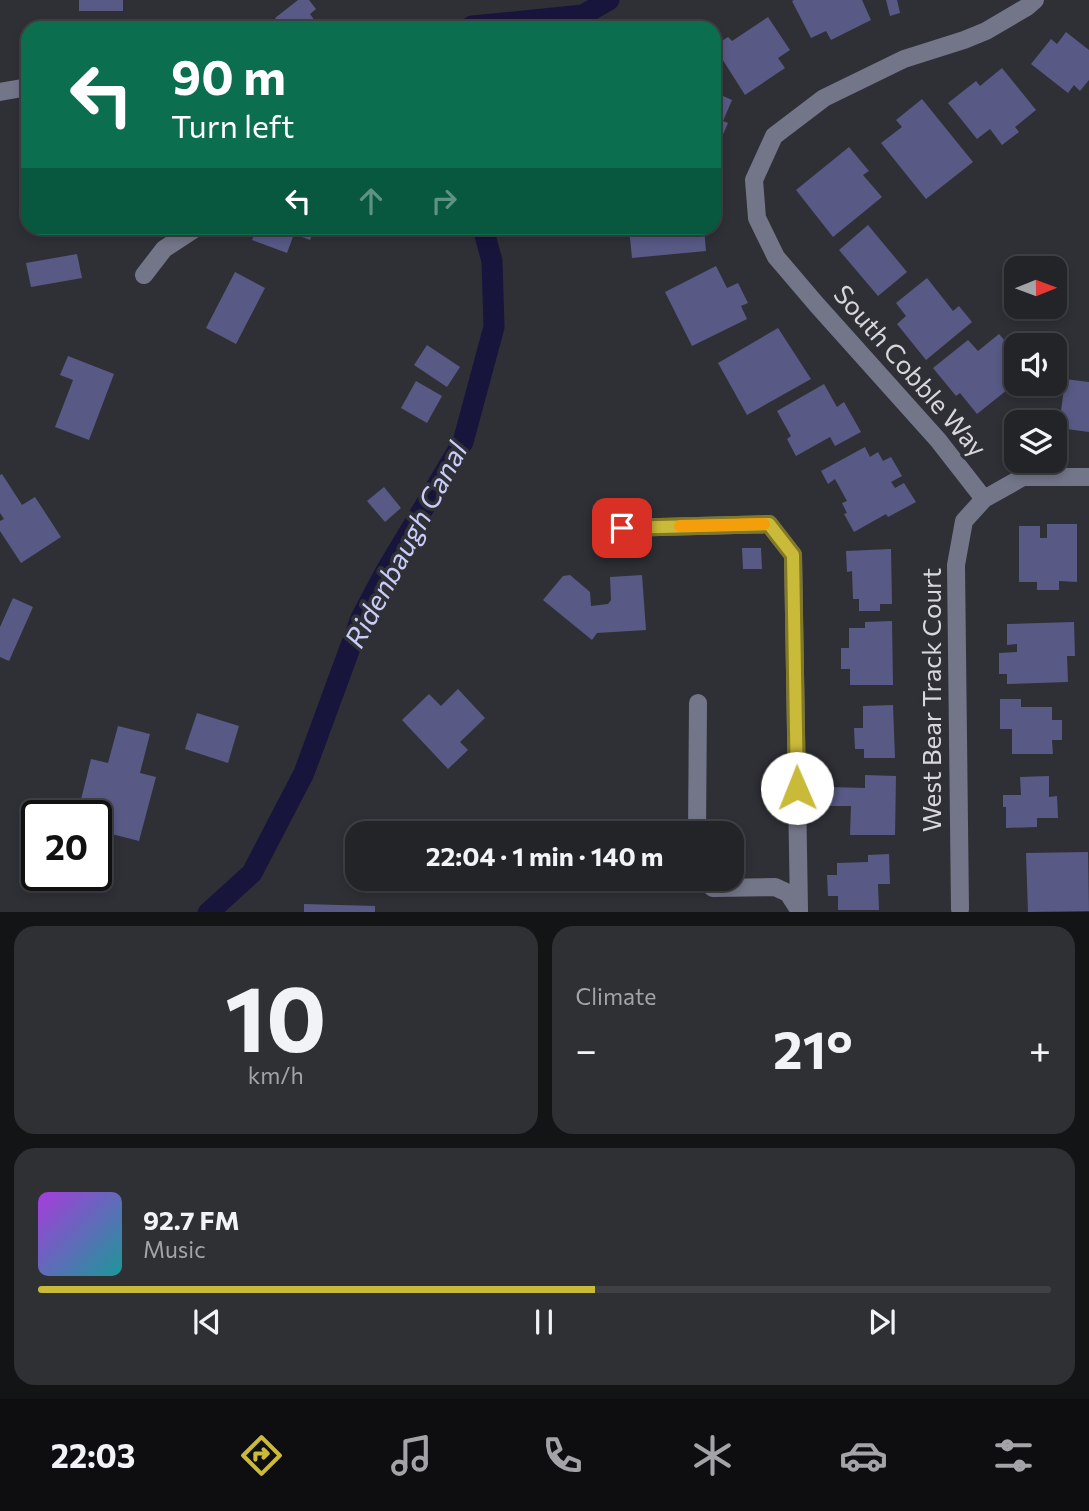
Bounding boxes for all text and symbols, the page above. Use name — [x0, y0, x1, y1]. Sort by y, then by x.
text: 90 m — [171, 45, 286, 105]
icon: left — [56, 49, 147, 140]
text: Turn left — [171, 105, 295, 145]
icon: left — [279, 182, 317, 220]
icon: ahead — [352, 182, 390, 220]
icon: right — [425, 182, 463, 220]
north arrow — [1004, 256, 1068, 318]
map controls — [1004, 256, 1067, 473]
street label: South Cobble Way — [828, 278, 994, 462]
button: sound — [1004, 333, 1067, 396]
button: layers — [1004, 410, 1067, 473]
water label: Ridenbaugh Canal — [337, 435, 474, 653]
pin — [592, 498, 652, 558]
icon: arrive — [603, 509, 641, 547]
street label: West Bear Track Court — [915, 568, 946, 832]
position arrow — [760, 751, 834, 825]
speed limit sign: 20 — [21, 800, 112, 891]
text: 22:04 · 1 min · 140 m — [426, 840, 663, 871]
text: 10 — [225, 959, 327, 1071]
text: Climate — [576, 982, 657, 1010]
text: 21° — [773, 1016, 853, 1080]
text: − — [576, 1025, 597, 1072]
text: + — [1029, 1025, 1051, 1072]
text: km/h — [248, 1061, 304, 1089]
text: 92.7 FM — [143, 1204, 240, 1235]
text: Music — [143, 1235, 206, 1263]
icon: previous — [188, 1303, 226, 1341]
icon: pause — [525, 1303, 563, 1341]
icon: next — [863, 1303, 901, 1341]
icon: directions — [237, 1431, 286, 1480]
icon: music — [387, 1431, 436, 1480]
icon: phone — [538, 1431, 587, 1480]
icon: climate — [688, 1431, 737, 1480]
icon: car — [839, 1431, 888, 1480]
icon: filters — [989, 1431, 1038, 1480]
text: 22:03 — [51, 1435, 135, 1475]

